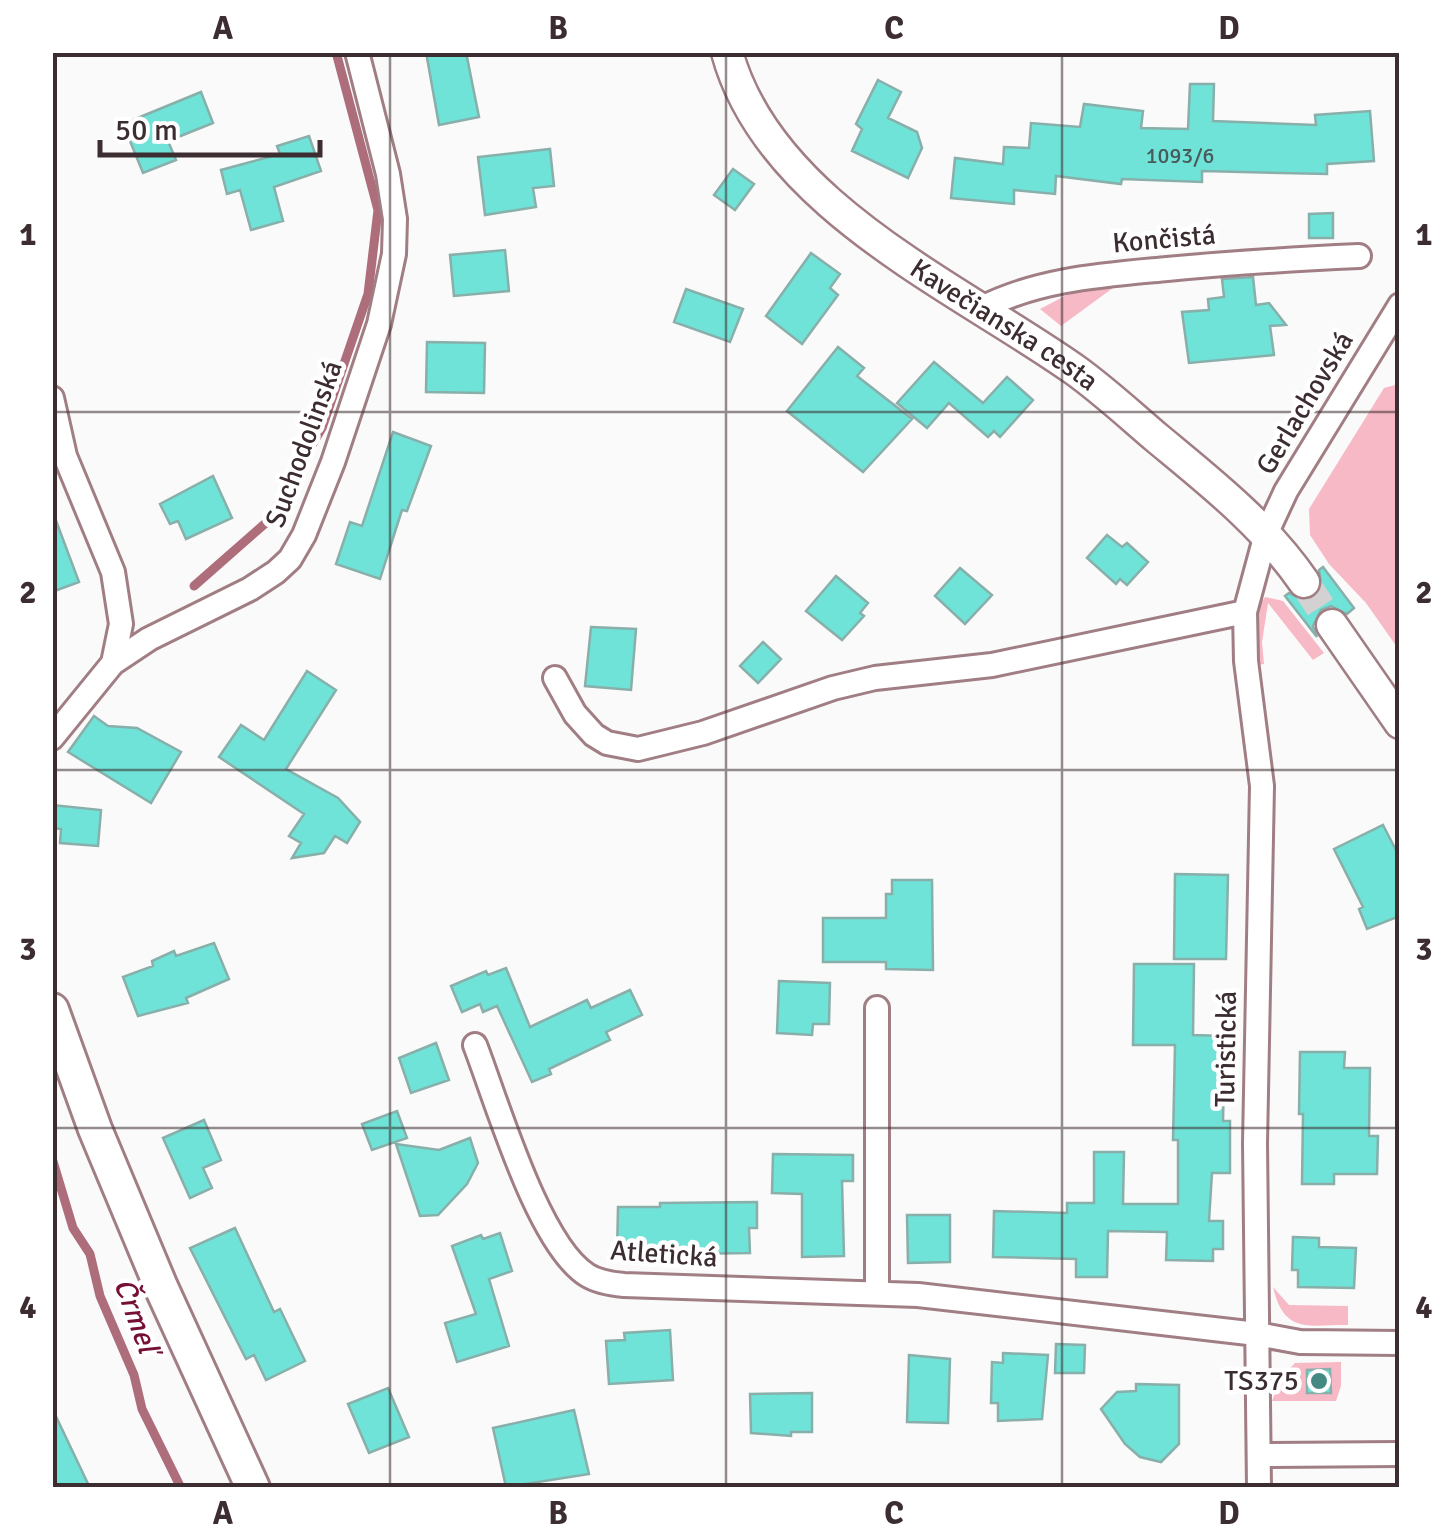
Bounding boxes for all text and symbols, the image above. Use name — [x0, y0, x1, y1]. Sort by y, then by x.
text: A — [213, 9, 234, 48]
text: B — [548, 9, 568, 48]
text: C — [884, 9, 904, 48]
text: D — [1218, 9, 1240, 48]
scale bar — [100, 95, 320, 157]
text: 50 m — [115, 112, 178, 149]
house number: 1093/6 — [1146, 142, 1214, 169]
text: 1 — [19, 215, 37, 254]
text: 1 — [1415, 215, 1433, 254]
street label: Končistá — [1111, 218, 1217, 260]
street label: Kavečianska cesta — [903, 251, 1105, 398]
street label: Gerlachovská — [1249, 325, 1361, 481]
street label: Suchodolinská — [258, 356, 350, 532]
text: 2 — [19, 573, 37, 612]
text: 2 — [1415, 573, 1433, 612]
text: 3 — [19, 930, 37, 969]
text: 3 — [1415, 930, 1433, 969]
street label: Turistická — [1208, 990, 1244, 1108]
street label: Atletická — [609, 1233, 719, 1275]
water label: Črmeľ — [105, 1273, 169, 1365]
text: 4 — [19, 1288, 37, 1327]
text: 4 — [1415, 1288, 1433, 1327]
place label: TS375 — [1224, 1364, 1299, 1398]
marker: TS375 — [1308, 1370, 1330, 1392]
text: A — [213, 1494, 234, 1533]
text: B — [548, 1494, 568, 1533]
text: C — [884, 1494, 904, 1533]
text: D — [1218, 1494, 1240, 1533]

